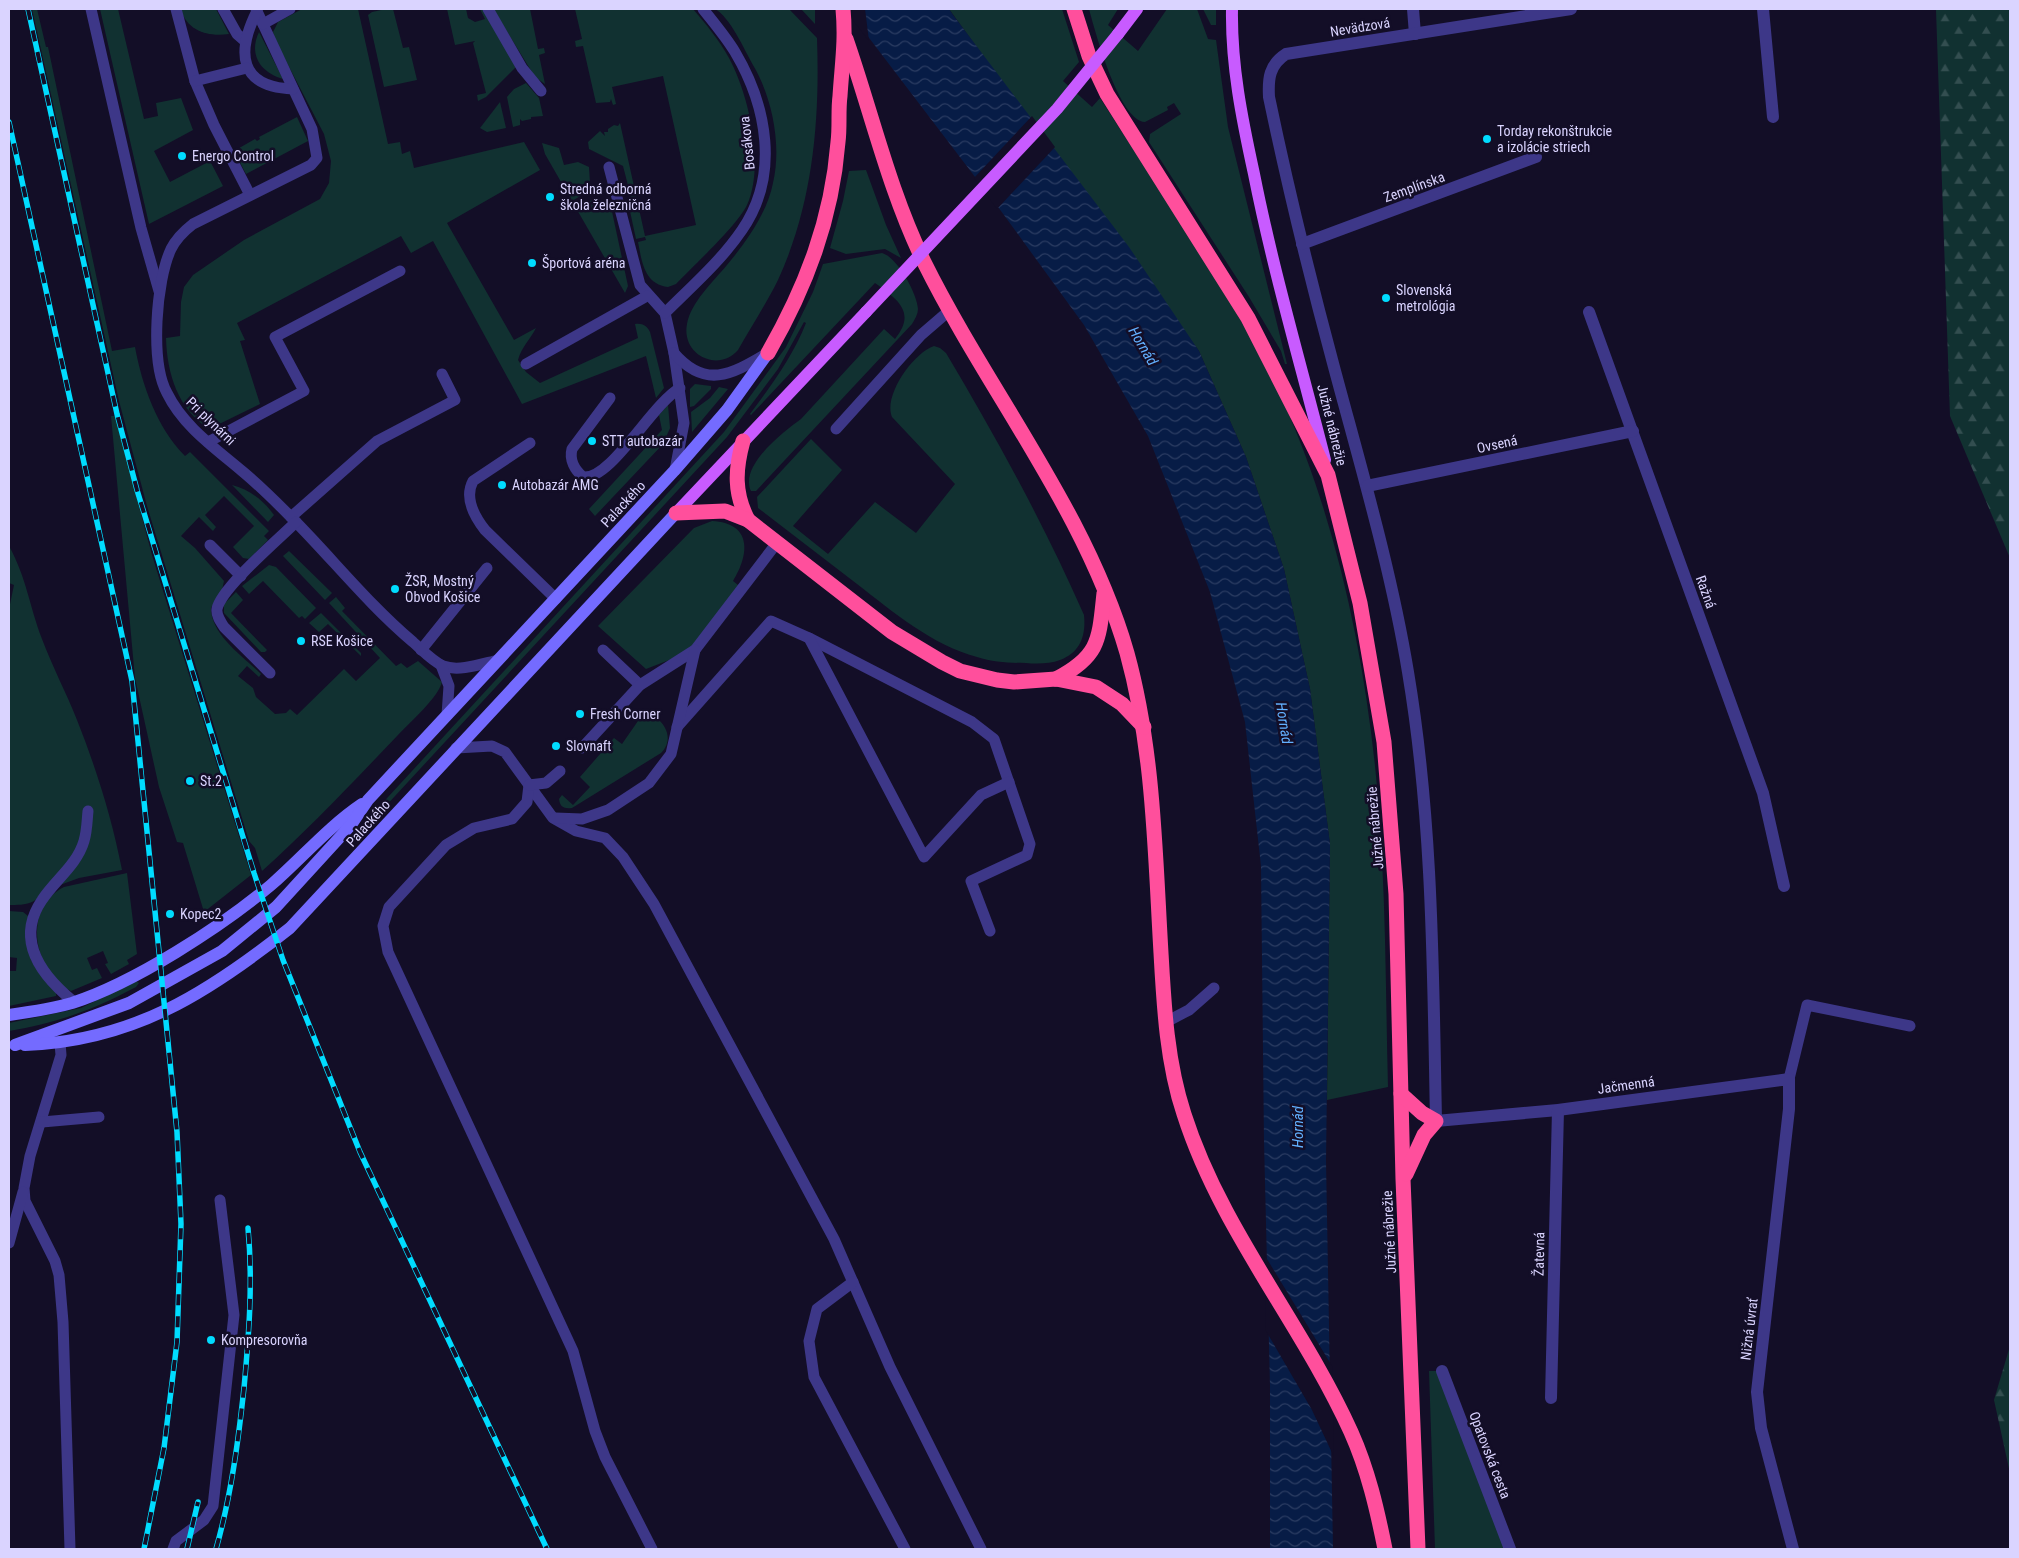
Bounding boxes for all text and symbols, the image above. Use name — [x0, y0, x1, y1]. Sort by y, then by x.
street label: Nevädzová — [1329, 14, 1391, 40]
street label: Bosákova — [736, 116, 758, 170]
place label: Torday rekonštrukcie a izolácie striech — [1497, 123, 1613, 155]
marker: Torday rekonštrukcie a izolácie striech — [1481, 133, 1493, 145]
place label: Energo Control — [192, 148, 274, 164]
marker: Energo Control — [176, 150, 188, 162]
street label: Zemplínska — [1381, 169, 1447, 205]
place label: Stredná odborná škola železničná — [560, 181, 651, 213]
marker: Stredná odborná škola železničná — [544, 191, 556, 203]
place label: Športová aréna — [542, 254, 625, 271]
marker: Športová aréna — [526, 257, 538, 269]
place label: Slovenská metrológia — [1396, 282, 1455, 314]
marker: Slovenská metrológia — [1380, 292, 1392, 304]
water label: Hornád — [1124, 323, 1162, 369]
street label: Južné nábrežie — [1314, 383, 1350, 468]
street label: Pri plynárni — [183, 394, 239, 448]
street label: Ovsená — [1475, 432, 1519, 456]
place label: STT autobazár — [602, 433, 682, 449]
marker: STT autobazár — [586, 435, 598, 447]
place label: Autobazár AMG — [512, 477, 599, 493]
street label: Palackého — [598, 478, 648, 530]
marker: Autobazár AMG — [496, 479, 508, 491]
place label: ŽSR, Mostný Obvod Košice — [405, 572, 481, 605]
street label: Ražná — [1693, 573, 1719, 611]
marker: ŽSR, Mostný Obvod Košice — [389, 583, 401, 595]
place label: RSE Košice — [311, 633, 373, 649]
marker: RSE Košice — [295, 635, 307, 647]
water label: Hornád — [1272, 701, 1296, 746]
place label: Fresh Corner — [590, 706, 660, 722]
marker: Fresh Corner — [574, 708, 586, 720]
place label: Slovnaft — [566, 738, 611, 754]
marker: Slovnaft — [550, 740, 562, 752]
place label: St.2 — [200, 773, 222, 789]
marker: St.2 — [184, 775, 196, 787]
street label: Južné nábrežie — [1363, 785, 1387, 870]
street label: Palackého — [343, 796, 393, 850]
place label: Kopec2 — [180, 906, 221, 922]
marker: Kopec2 — [164, 908, 176, 920]
street label: Jačmenná — [1597, 1073, 1655, 1097]
water label: Hornád — [1289, 1105, 1307, 1148]
street label: Južné nábrežie — [1379, 1190, 1399, 1274]
street label: Žatevná — [1530, 1232, 1547, 1276]
street label: Nižná úvrať — [1737, 1296, 1761, 1361]
place label: Kompresorovňa — [221, 1332, 308, 1348]
marker: Kompresorovňa — [205, 1334, 217, 1346]
street label: Opatovská cesta — [1466, 1409, 1514, 1501]

